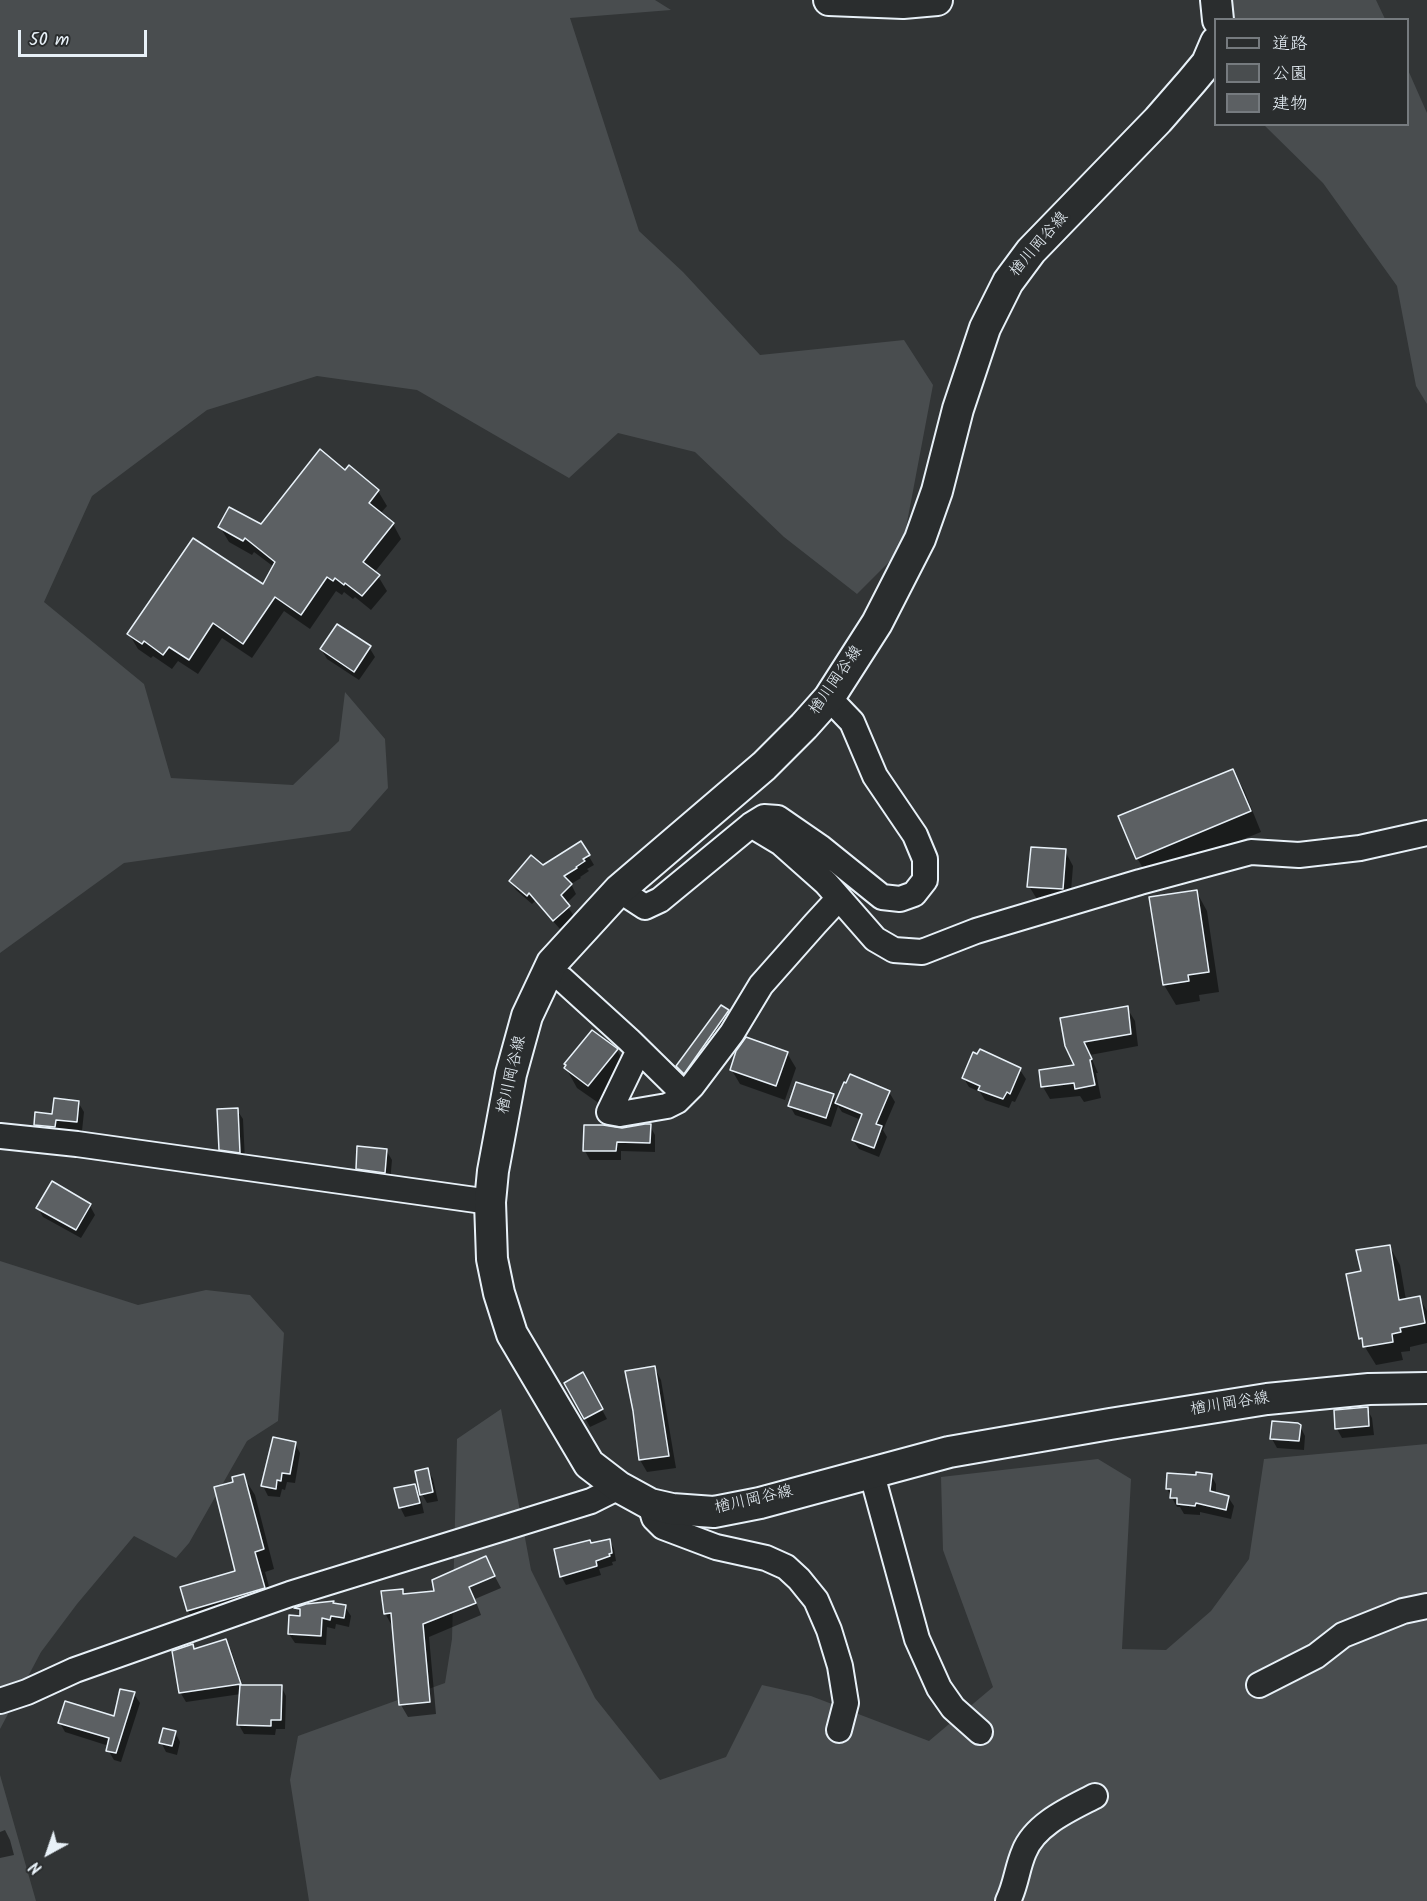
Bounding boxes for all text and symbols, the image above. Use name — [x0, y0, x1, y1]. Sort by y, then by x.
scale bar — [21, 18, 150, 56]
legend — [1214, 18, 1409, 126]
text: 50 m — [29, 26, 69, 55]
text: 道路 — [1272, 30, 1308, 59]
text: 公園 — [1272, 60, 1308, 89]
text: 建物 — [1272, 90, 1308, 119]
street label: 楢川岡谷線 — [1007, 209, 1073, 281]
street label: 楢川岡谷線 — [806, 643, 868, 719]
street label: 楢川岡谷線 — [495, 1034, 531, 1116]
street label: 楢川岡谷線 — [1189, 1389, 1271, 1421]
street label: 楢川岡谷線 — [713, 1483, 795, 1519]
north arrow — [18, 1823, 78, 1883]
text: N — [24, 1854, 48, 1880]

